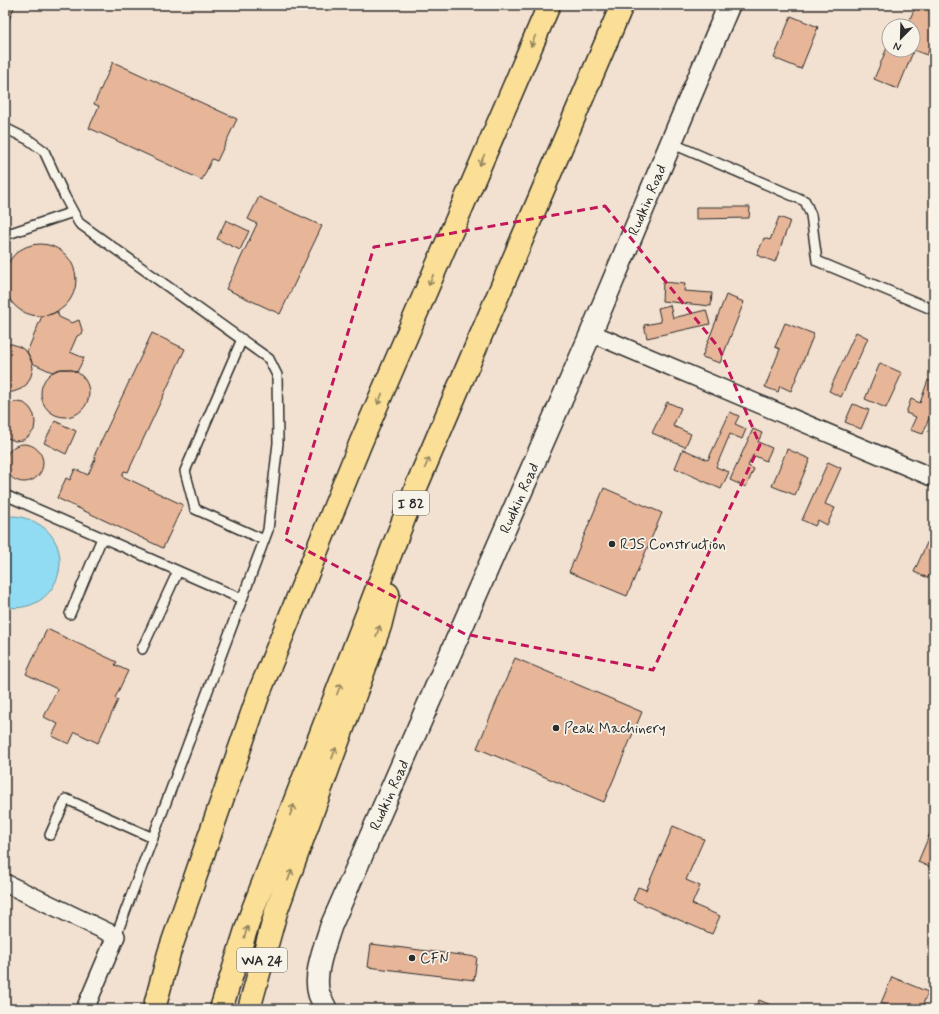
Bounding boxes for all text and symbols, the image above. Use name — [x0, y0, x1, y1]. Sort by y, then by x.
north arrow — [881, 18, 921, 58]
one-way arrow — [529, 34, 537, 46]
text: N — [891, 38, 904, 54]
one-way arrow — [478, 154, 485, 166]
street label: Rudkin Road — [624, 162, 672, 239]
one-way arrow — [427, 273, 434, 285]
one-way arrow — [375, 393, 383, 405]
one-way arrow — [423, 458, 431, 470]
street label: Rudkin Road — [495, 460, 544, 537]
road number: I 82 — [393, 491, 429, 515]
place label: RJS Construction — [620, 535, 726, 555]
marker: RJS Construction — [607, 539, 617, 549]
one-way arrow — [375, 624, 382, 637]
one-way arrow — [335, 683, 343, 695]
place label: Peak Machinery — [564, 719, 666, 739]
marker: Peak Machinery — [551, 723, 561, 733]
one-way arrow — [330, 747, 338, 759]
street label: Rudkin Road — [365, 757, 414, 834]
one-way arrow — [288, 805, 296, 817]
one-way arrow — [286, 870, 294, 882]
one-way arrow — [243, 925, 250, 938]
road number: WA 24 — [237, 948, 287, 972]
place label: CFN — [420, 949, 449, 969]
marker: CFN — [407, 953, 417, 963]

